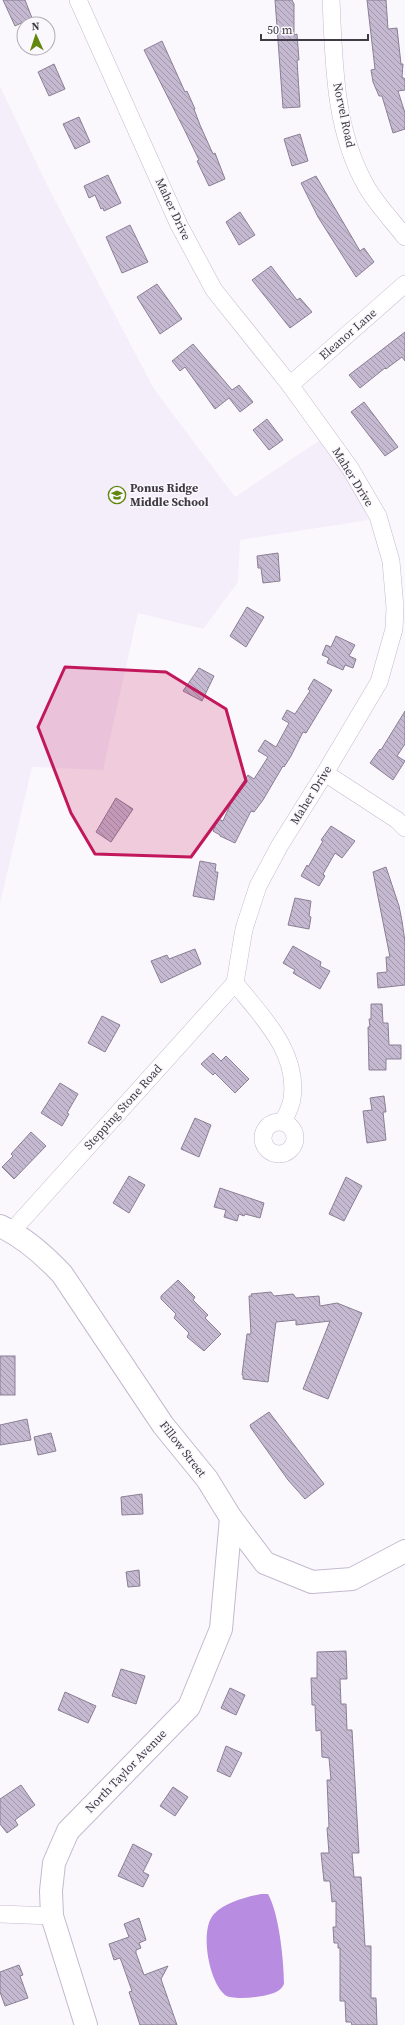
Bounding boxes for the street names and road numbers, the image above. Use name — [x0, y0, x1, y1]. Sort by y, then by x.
street label: Norvel Road — [329, 81, 359, 149]
street label: Maher Drive — [152, 175, 194, 243]
street label: Eleanor Lane — [316, 305, 380, 363]
street label: Maher Drive — [329, 444, 377, 510]
street label: Maher Drive — [287, 762, 335, 828]
street label: Stepping Stone Road — [80, 1061, 166, 1153]
street label: Fillow Street — [156, 1418, 210, 1480]
street label: North Taylor Avenue — [82, 1726, 170, 1816]

